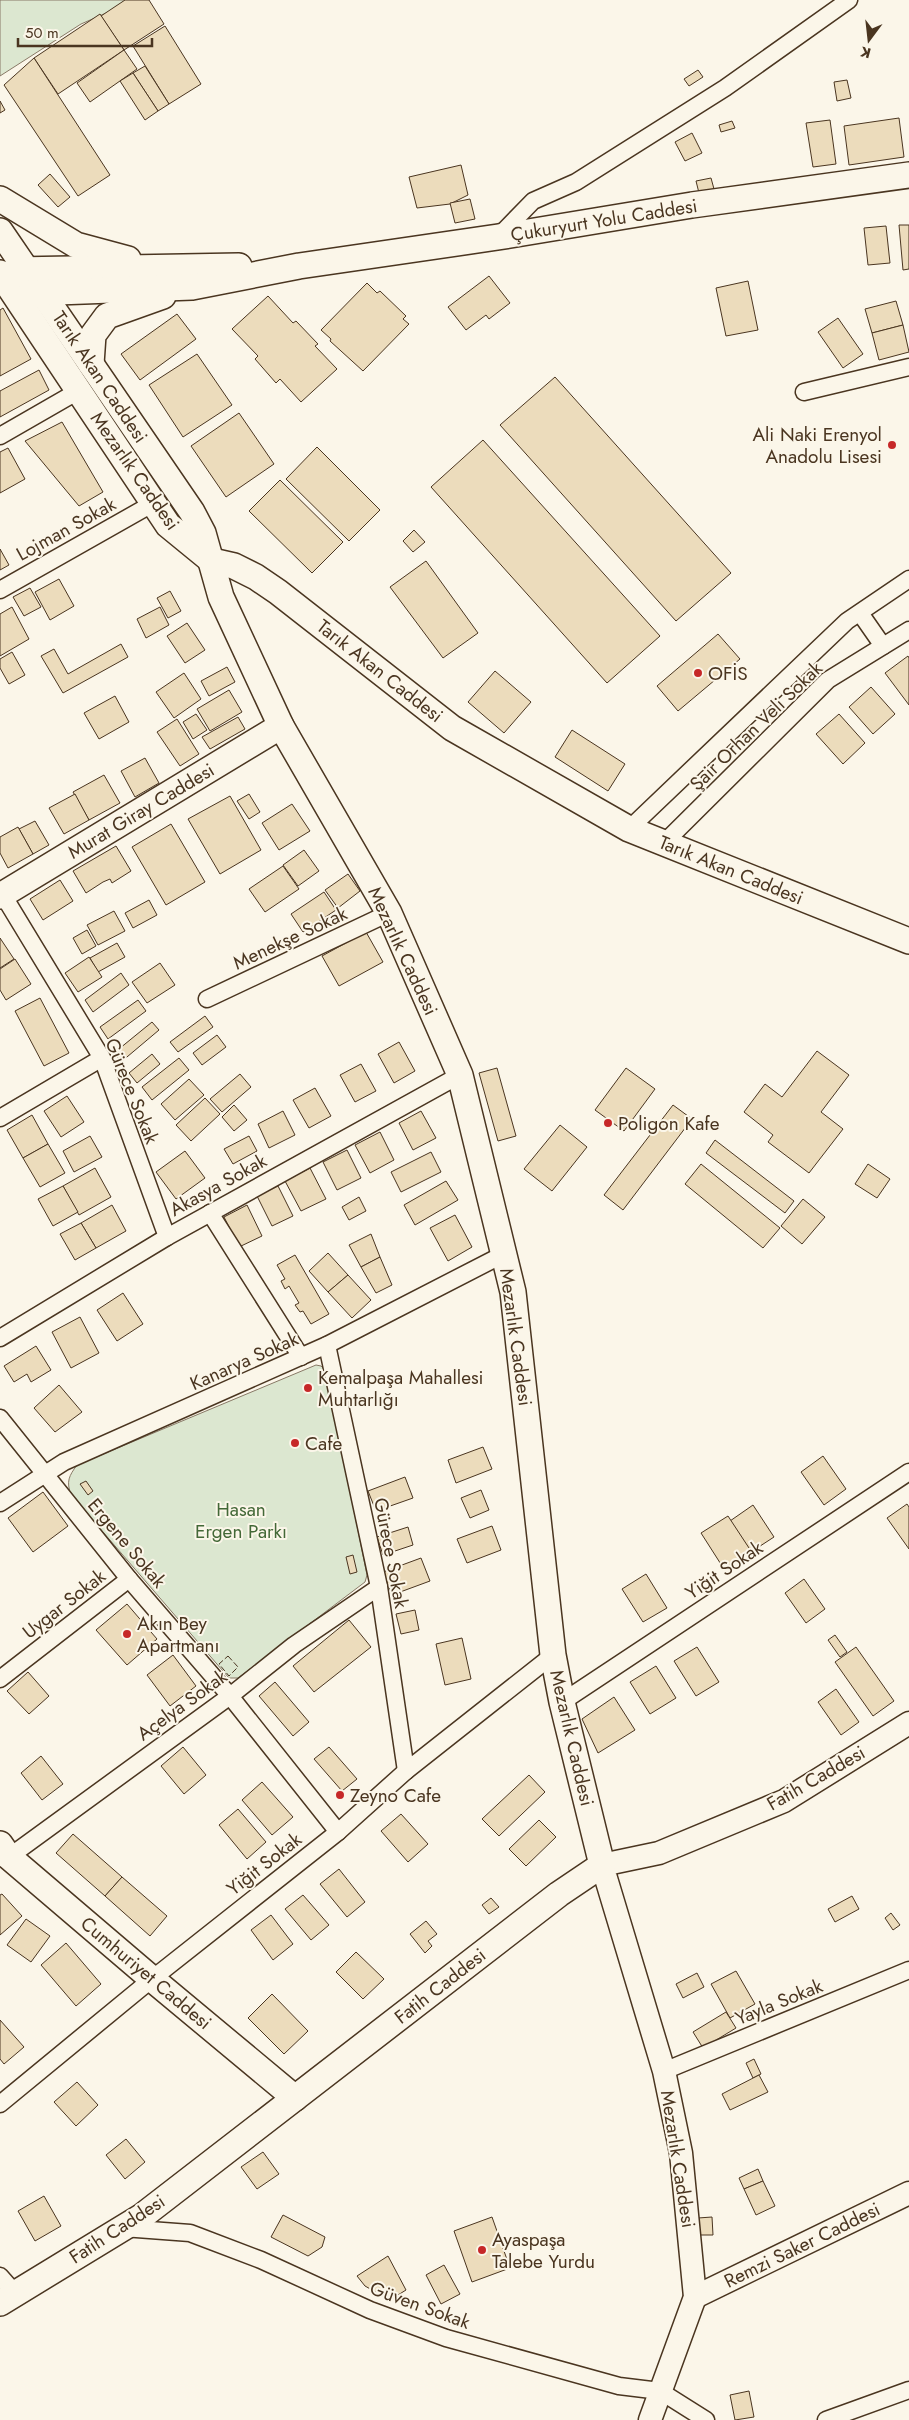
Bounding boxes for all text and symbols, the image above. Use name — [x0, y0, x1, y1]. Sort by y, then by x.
scale bar — [18, 15, 151, 47]
north arrow — [844, 15, 894, 65]
text: 50 m — [25, 22, 59, 44]
text: K — [858, 42, 873, 63]
street label: Çukuryurt Yolu Caddesi — [509, 192, 699, 248]
street label: Tarık Akan Caddesi — [46, 306, 154, 448]
street label: Mezarlık Caddesi — [84, 406, 186, 536]
place label: Ali Naki Erenyol Anadolu Lisesi — [752, 421, 882, 470]
marker: Ali Naki Erenyol Anadolu Lisesi — [886, 439, 898, 451]
street label: Lojman Sokak — [11, 490, 121, 567]
street label: Tarık Akan Caddesi — [311, 613, 449, 729]
street label: Şair Orhan Veli Sokak — [684, 655, 829, 797]
place label: OFİS — [708, 660, 748, 687]
marker: OFİS — [692, 667, 704, 679]
street label: Murat Giray Caddesi — [63, 756, 219, 866]
street label: Tarık Akan Caddesi — [655, 829, 807, 911]
street label: Mezarlık Caddesi — [361, 882, 445, 1020]
street label: Menekşe Sokak — [229, 899, 352, 976]
street label: Gürece Sokak — [99, 1034, 166, 1149]
place label: Poligon Kafe — [618, 1110, 720, 1137]
marker: Poligon Kafe — [602, 1117, 614, 1129]
street label: Akasya Sokak — [164, 1147, 272, 1223]
street label: Mezarlık Caddesi — [493, 1266, 539, 1408]
street label: Kanarya Sokak — [186, 1325, 303, 1397]
place label: Kemalpaşa Mahallesi Muhtarlığı — [318, 1364, 484, 1413]
marker: Kemalpaşa Mahallesi Muhtarlığı — [302, 1382, 314, 1394]
place label: Cafe — [305, 1430, 343, 1457]
marker: Cafe — [289, 1437, 301, 1449]
street label: Ergene Sokak — [81, 1492, 173, 1594]
street label: Gürece Sokak — [367, 1495, 415, 1611]
park label: Hasan Ergen Parkı — [195, 1496, 287, 1545]
street label: Yiğit Sokak — [680, 1534, 769, 1606]
street label: Uygar Sokak — [17, 1563, 112, 1645]
place label: Akın Bey Apartmanı — [137, 1610, 219, 1659]
marker: Akın Bey Apartmanı — [121, 1628, 133, 1640]
street label: Açelya Sokak — [131, 1663, 233, 1747]
street label: Mezarlık Caddesi — [543, 1667, 601, 1809]
street label: Fatih Caddesi — [762, 1739, 870, 1817]
place label: Zeyno Cafe — [350, 1782, 441, 1809]
marker: Zeyno Cafe — [334, 1789, 346, 1801]
street label: Yiğit Sokak — [221, 1826, 308, 1902]
street label: Cumhuriyet Caddesi — [75, 1910, 217, 2036]
street label: Fatih Caddesi — [389, 1942, 491, 2030]
street label: Yayla Sokak — [731, 1972, 827, 2032]
street label: Mezarlık Caddesi — [654, 2088, 702, 2230]
street label: Fatih Caddesi — [64, 2188, 170, 2270]
street label: Remzi Saker Caddesi — [719, 2196, 885, 2294]
place label: Ayaspaşa Talebe Yurdu — [492, 2226, 595, 2275]
marker: Ayaspaşa Talebe Yurdu — [476, 2244, 488, 2256]
street label: Güven Sokak — [366, 2274, 474, 2336]

